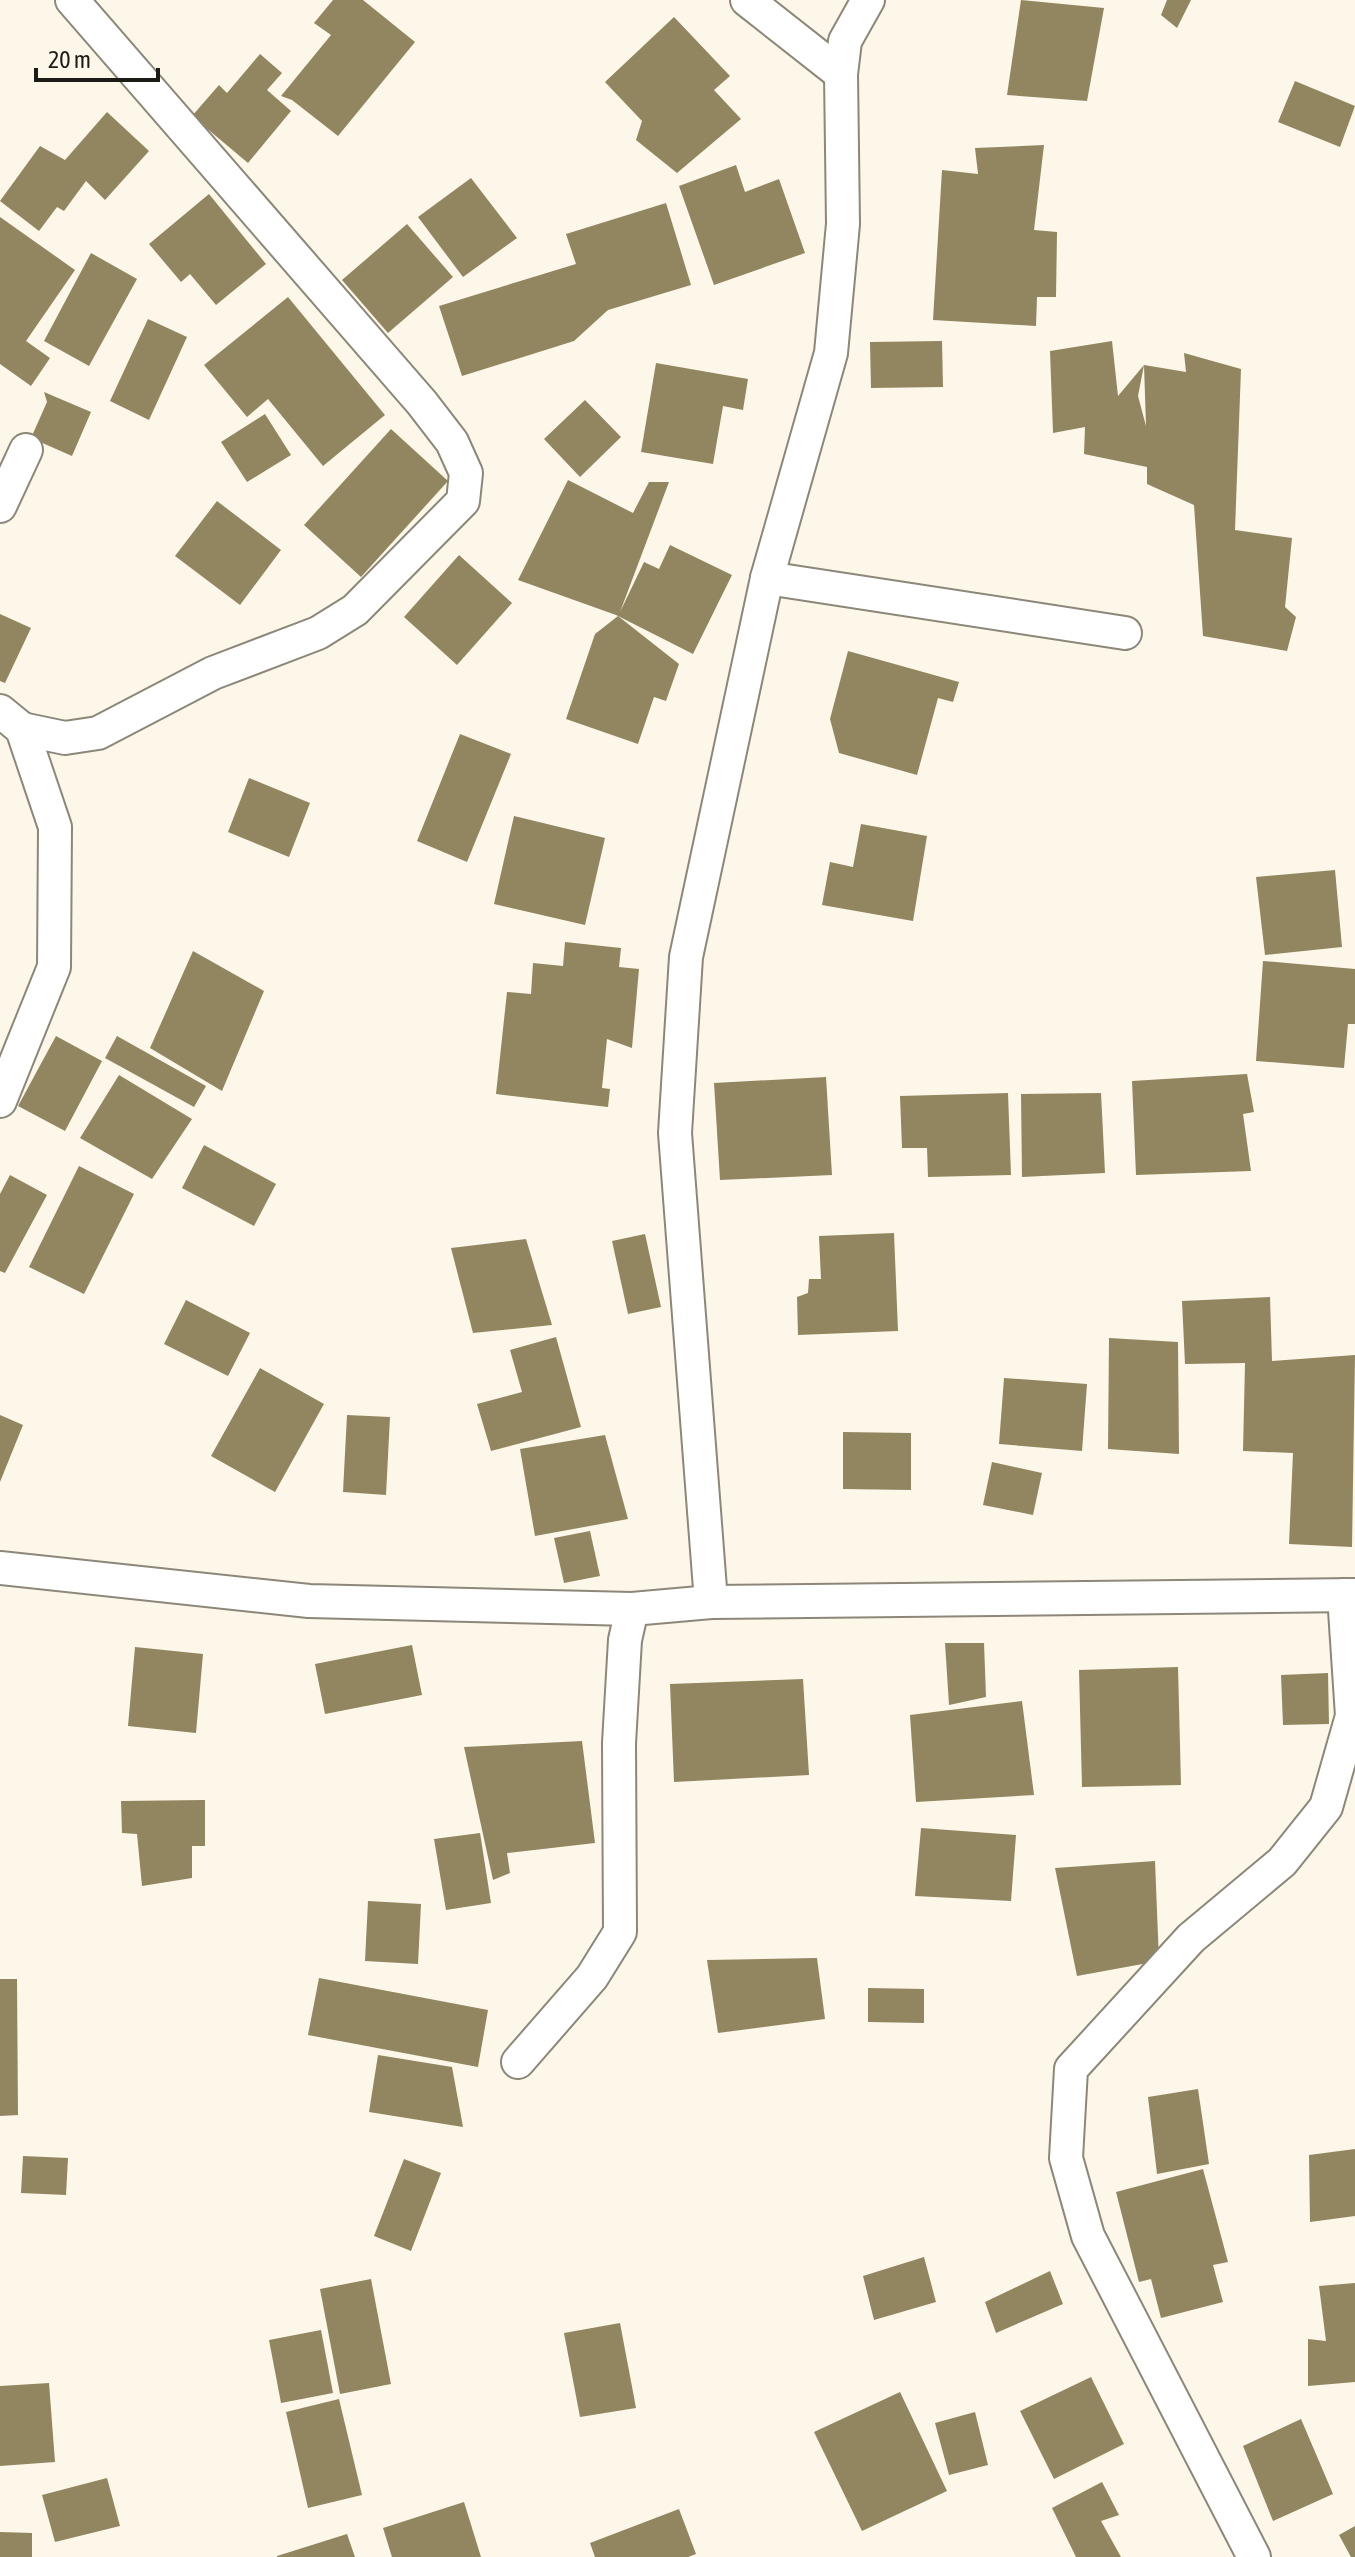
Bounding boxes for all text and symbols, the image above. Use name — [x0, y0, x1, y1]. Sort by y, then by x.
scale bar — [36, 32, 158, 82]
text: 20 m — [48, 46, 91, 73]

